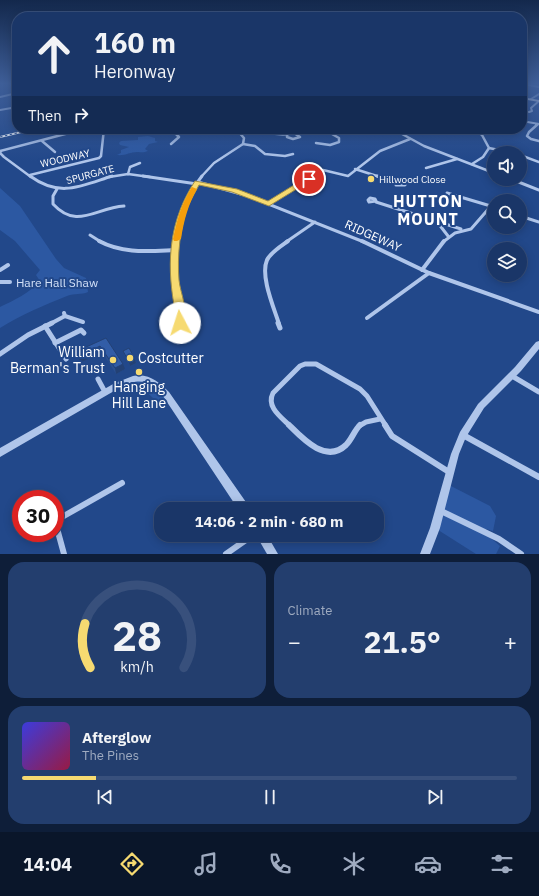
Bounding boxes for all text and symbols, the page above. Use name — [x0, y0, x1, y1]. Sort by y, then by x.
text: 160 m — [94, 24, 176, 61]
icon: ahead — [28, 28, 80, 80]
text: Heronway — [94, 60, 176, 83]
icon: right — [70, 104, 92, 126]
text: Then — [28, 106, 62, 125]
street label: WOODWAY — [39, 146, 91, 170]
map controls — [487, 146, 527, 282]
button: sound — [487, 146, 527, 186]
street label: SPURGATE — [65, 162, 116, 187]
pin — [292, 162, 326, 196]
icon: arrive — [298, 168, 320, 190]
place label: Hillwood Close — [379, 173, 446, 186]
marker: Hillwood Close — [366, 174, 376, 184]
district label: HUTTON MOUNT — [393, 191, 463, 229]
button: search — [487, 194, 527, 234]
street label: RIDGEWAY — [342, 216, 404, 255]
button: layers — [487, 242, 527, 282]
park label: Hare Hall Shaw — [16, 275, 98, 290]
position arrow — [159, 302, 201, 344]
place label: William Berman's Trust — [10, 343, 105, 377]
place label: Costcutter — [138, 349, 204, 367]
marker: Costcutter — [125, 353, 135, 363]
marker: William Berman's Trust — [108, 355, 118, 365]
marker: Hanging Hill Lane — [134, 367, 144, 377]
place label: Hanging Hill Lane — [112, 378, 166, 412]
speed limit sign: 30 — [12, 490, 64, 542]
text: 14:06 · 2 min · 680 m — [195, 512, 343, 531]
text: Climate — [288, 602, 332, 619]
text: 28 — [112, 608, 162, 662]
text: 21.5° — [364, 622, 441, 661]
text: − — [288, 627, 301, 656]
text: + — [504, 627, 517, 656]
text: km/h — [120, 657, 154, 676]
text: Afterglow — [82, 728, 151, 747]
text: The Pines — [82, 747, 139, 764]
icon: previous — [94, 786, 116, 808]
icon: pause — [259, 786, 281, 808]
icon: next — [424, 786, 446, 808]
icon: directions — [118, 850, 146, 878]
icon: music — [192, 850, 220, 878]
icon: phone — [266, 850, 294, 878]
icon: climate — [340, 850, 368, 878]
icon: car — [414, 850, 442, 878]
icon: filters — [488, 850, 516, 878]
text: 14:04 — [23, 853, 72, 876]

